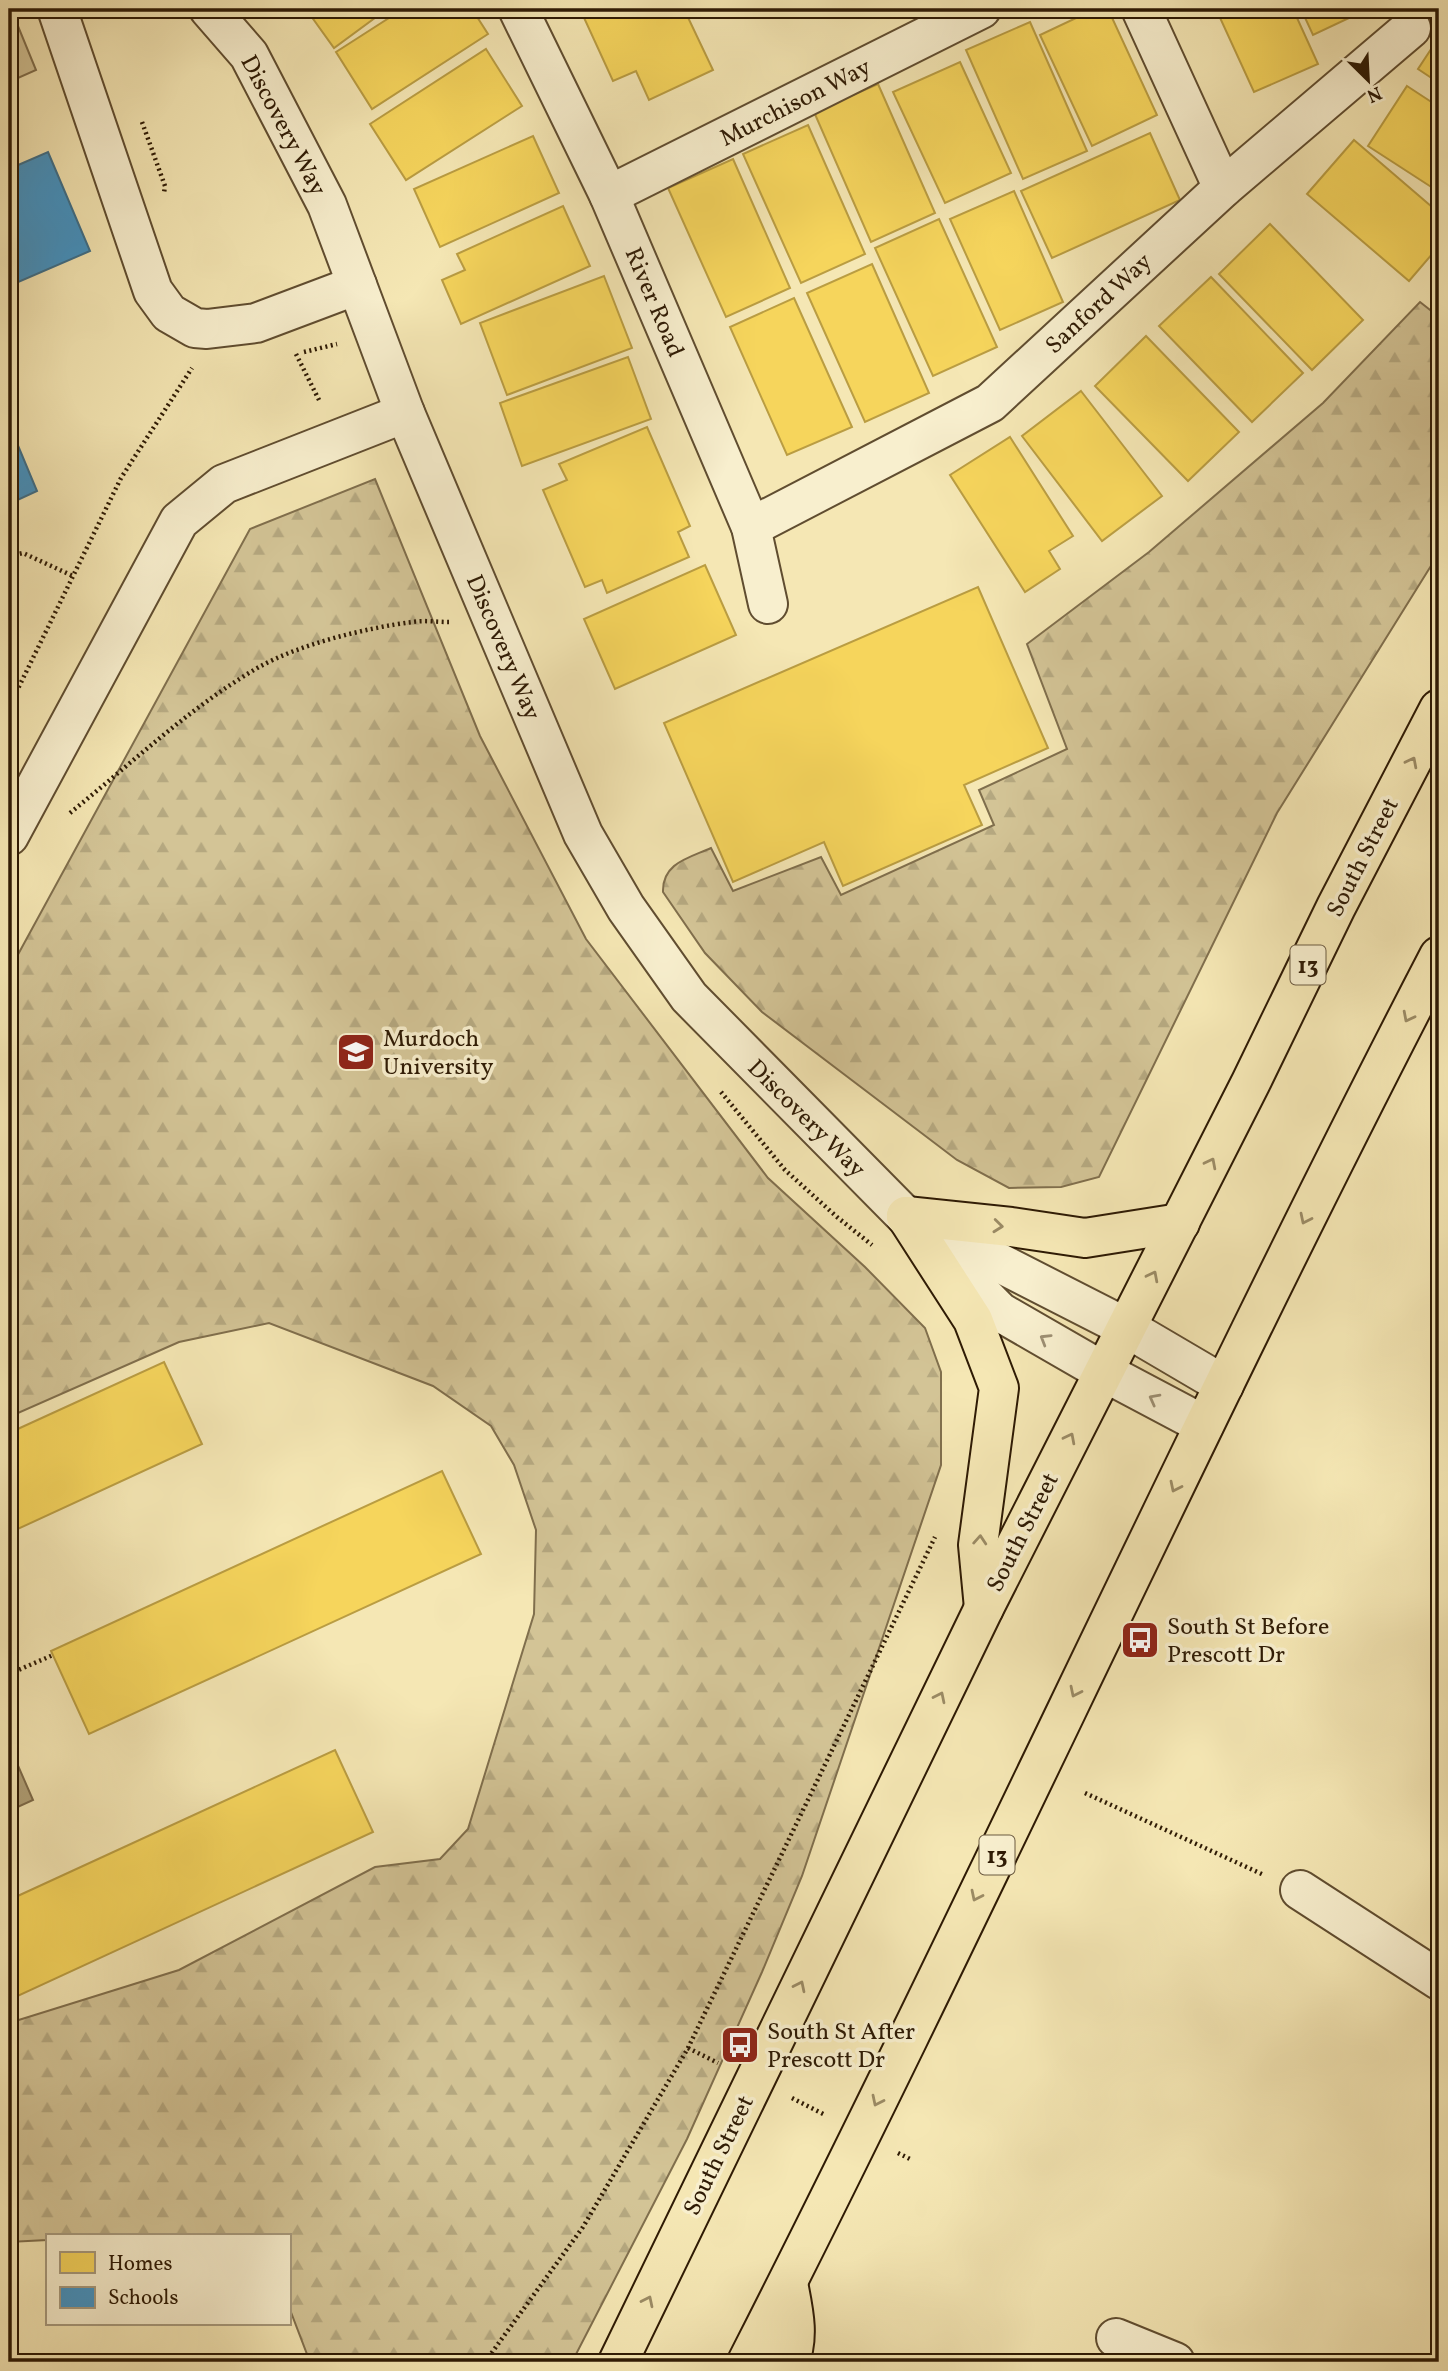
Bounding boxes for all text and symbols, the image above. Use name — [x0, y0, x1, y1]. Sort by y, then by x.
north arrow — [1332, 46, 1402, 116]
street label: Discovery Way — [231, 49, 334, 202]
street label: Murchison Way — [715, 51, 877, 156]
text: N — [1362, 79, 1386, 108]
street label: River Road — [615, 243, 692, 363]
street label: Sanford Way — [1038, 246, 1160, 363]
street label: Discovery Way — [456, 570, 548, 726]
one-way arrow — [1403, 757, 1417, 769]
street label: South Street — [1319, 792, 1408, 924]
road number: 13 — [1290, 946, 1326, 984]
one-way arrow — [1402, 1009, 1416, 1022]
place label: Murdoch University — [383, 1023, 494, 1085]
school or university icon: Murdoch University — [335, 1031, 377, 1073]
street label: Discovery Way — [739, 1053, 872, 1186]
one-way arrow — [1202, 1157, 1216, 1170]
one-way arrow — [1299, 1212, 1313, 1224]
one-way arrow — [993, 1218, 1004, 1233]
one-way arrow — [1145, 1271, 1159, 1283]
one-way arrow — [1039, 1334, 1052, 1347]
one-way arrow — [1149, 1394, 1161, 1407]
one-way arrow — [1062, 1433, 1076, 1446]
street label: South Street — [979, 1467, 1068, 1599]
one-way arrow — [1169, 1480, 1183, 1492]
one-way arrow — [972, 1535, 987, 1546]
place label: South St Before Prescott Dr — [1167, 1611, 1329, 1673]
bus stop icon: South St Before Prescott Dr — [1119, 1619, 1161, 1661]
one-way arrow — [1070, 1685, 1084, 1697]
one-way arrow — [932, 1692, 946, 1704]
road number: 13 — [979, 1836, 1014, 1874]
one-way arrow — [971, 1889, 985, 1902]
one-way arrow — [792, 1981, 806, 1993]
place label: South St After Prescott Dr — [767, 2016, 915, 2078]
bus stop icon: South St After Prescott Dr — [719, 2024, 761, 2066]
street label: South Street — [676, 2090, 764, 2222]
one-way arrow — [872, 2094, 886, 2106]
legend — [46, 2234, 290, 2326]
text: Homes — [108, 2250, 173, 2279]
text: Schools — [108, 2284, 178, 2313]
one-way arrow — [639, 2296, 653, 2308]

